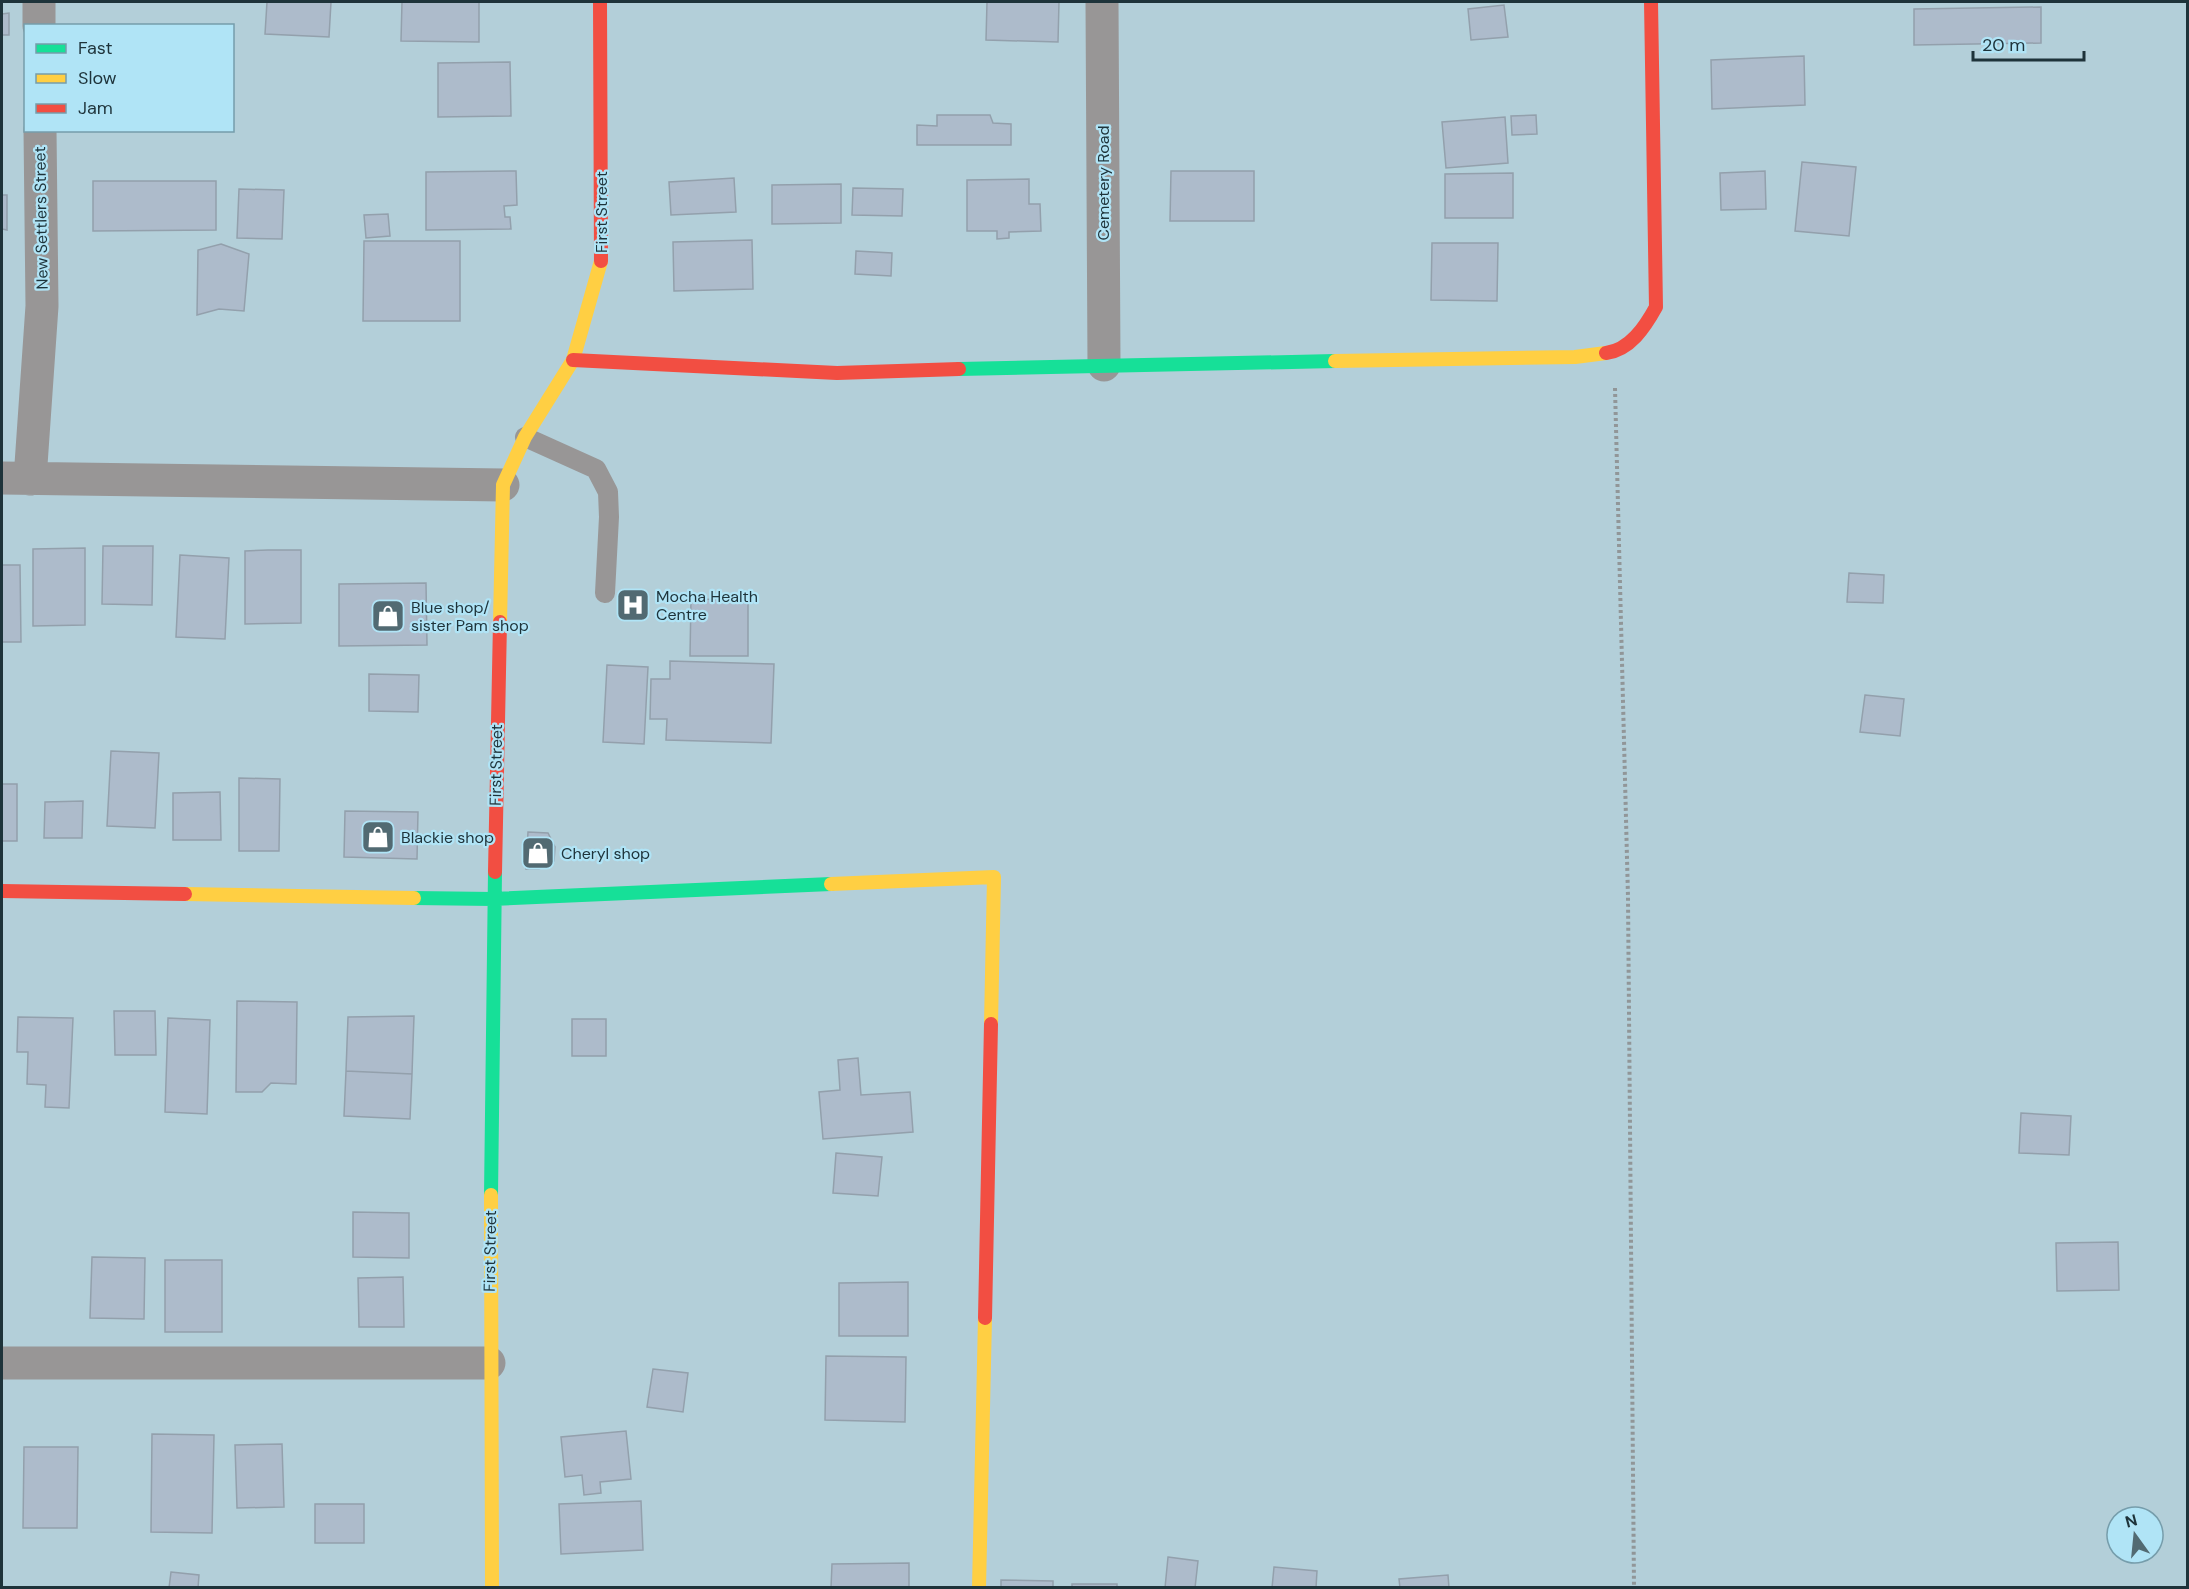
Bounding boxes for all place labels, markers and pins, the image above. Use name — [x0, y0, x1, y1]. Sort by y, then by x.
place label: Mocha Health Centre — [656, 586, 758, 625]
hospital icon: Mocha Health Centre — [615, 587, 651, 623]
place label: Blue shop/ sister Pam shop — [411, 597, 529, 636]
shop icon: Blue shop/ sister Pam shop — [370, 598, 406, 634]
shop icon: Blackie shop — [360, 819, 396, 855]
place label: Blackie shop — [401, 827, 494, 848]
shop icon: Cheryl shop — [520, 835, 556, 871]
place label: Cheryl shop — [561, 843, 650, 864]

